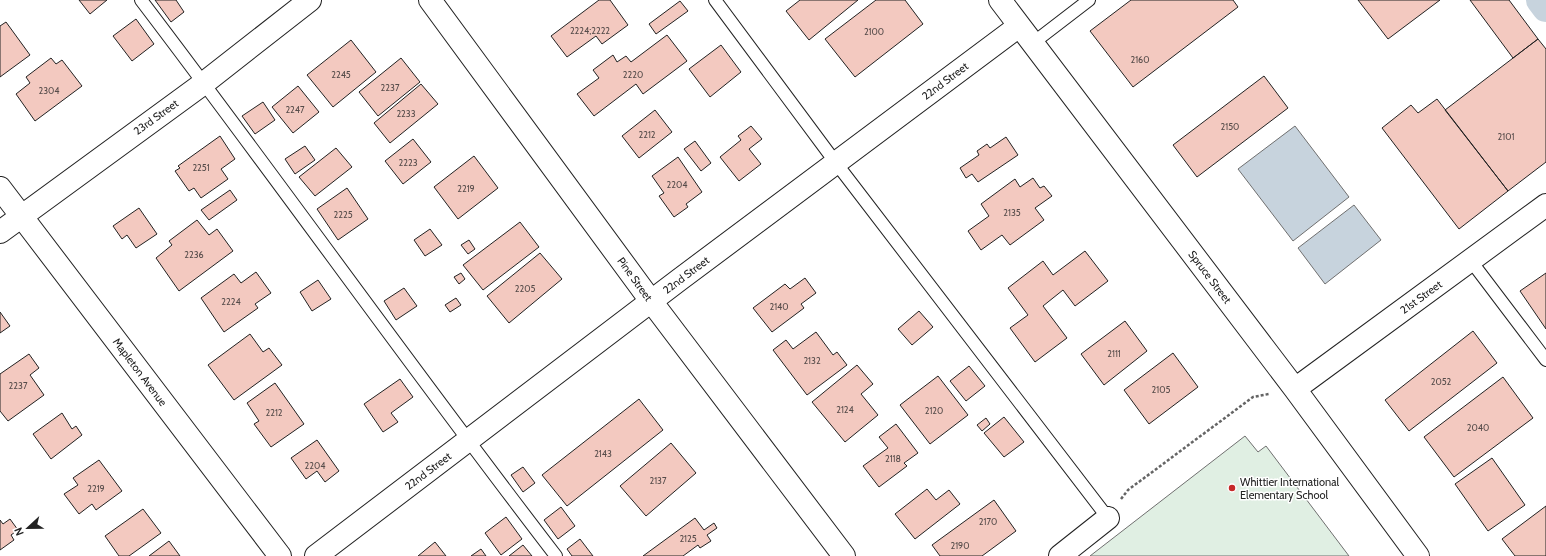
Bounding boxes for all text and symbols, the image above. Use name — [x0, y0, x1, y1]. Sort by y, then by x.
house number: 2224;2222 — [570, 25, 610, 36]
house number: 2100 — [864, 26, 884, 37]
house number: 2160 — [1130, 54, 1150, 65]
street label: 22nd Street — [919, 59, 971, 103]
house number: 2245 — [331, 69, 351, 80]
house number: 2220 — [623, 69, 643, 80]
house number: 2237 — [381, 82, 400, 93]
house number: 2304 — [38, 85, 60, 96]
street label: 23rd Street — [131, 96, 181, 138]
house number: 2247 — [285, 104, 305, 115]
house number: 2233 — [396, 108, 416, 119]
house number: 2150 — [1221, 121, 1239, 132]
house number: 2212 — [638, 129, 656, 140]
house number: 2101 — [1498, 131, 1514, 142]
house number: 2223 — [398, 157, 418, 168]
house number: 2251 — [192, 162, 210, 173]
house number: 2204 — [667, 179, 687, 190]
house number: 2219 — [457, 183, 475, 194]
house number: 2135 — [1003, 207, 1021, 218]
house number: 2225 — [333, 209, 353, 220]
street label: Spruce Street — [1185, 248, 1235, 307]
house number: 2236 — [184, 249, 204, 260]
street label: 22nd Street — [660, 253, 712, 297]
street label: Pine Street — [614, 254, 656, 304]
street label: 21st Street — [1397, 277, 1445, 317]
house number: 2205 — [515, 283, 535, 294]
house number: 2224 — [221, 296, 241, 307]
house number: 2140 — [769, 301, 789, 312]
street label: Mapleton Avenue — [110, 335, 170, 409]
house number: 2111 — [1107, 348, 1121, 359]
house number: 2132 — [803, 355, 821, 366]
house number: 2052 — [1431, 376, 1452, 387]
house number: 2237 — [9, 380, 28, 391]
house number: 2105 — [1152, 384, 1171, 395]
house number: 2124 — [836, 404, 854, 415]
house number: 2120 — [925, 405, 943, 416]
house number: 2212 — [265, 407, 283, 418]
house number: 2040 — [1467, 422, 1489, 433]
house number: 2143 — [594, 448, 612, 459]
street label: 22nd Street — [402, 449, 454, 493]
house number: 2118 — [885, 453, 901, 464]
house number: 2204 — [305, 460, 325, 471]
house number: 2137 — [649, 475, 667, 486]
place label: Whittier International Elementary School — [1240, 475, 1339, 502]
house number: 2219 — [87, 483, 105, 494]
marker: Whittier International Elementary School — [1227, 483, 1237, 493]
north arrow — [8, 508, 48, 548]
house number: 2170 — [979, 516, 997, 527]
text: N — [11, 526, 27, 538]
house number: 2125 — [679, 533, 697, 544]
house number: 2190 — [950, 540, 970, 551]

